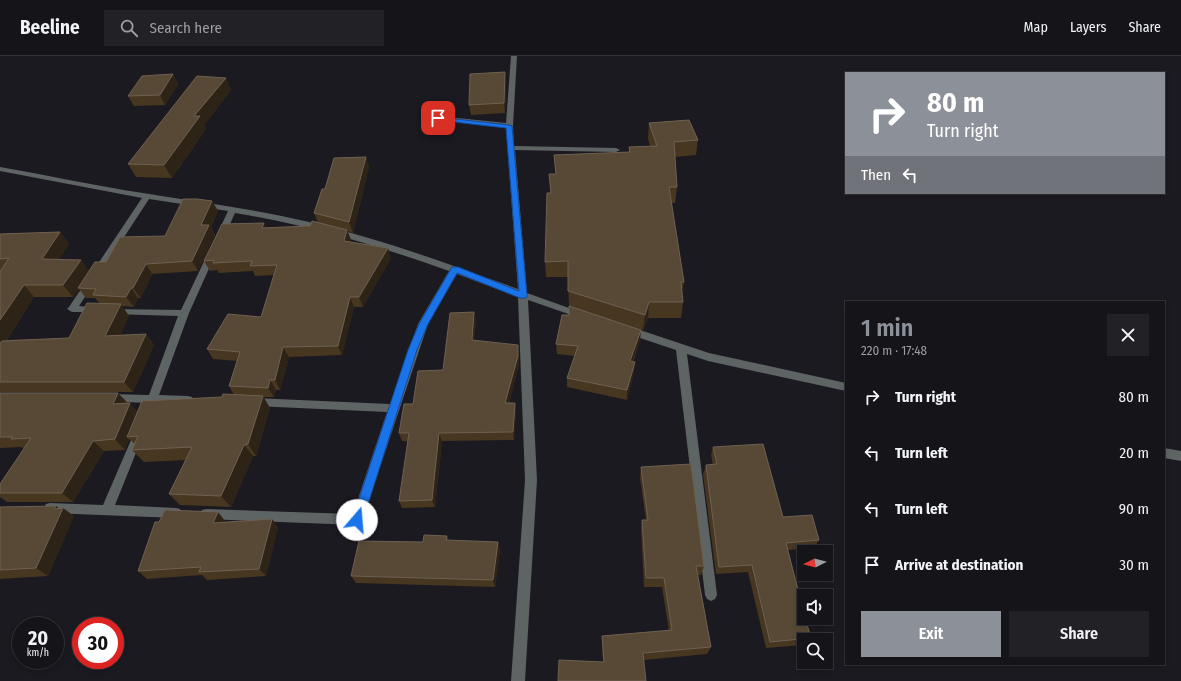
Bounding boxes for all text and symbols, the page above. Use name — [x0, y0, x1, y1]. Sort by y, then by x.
search box — [104, 10, 384, 46]
text: Beeline — [20, 16, 80, 39]
icon: search — [118, 17, 140, 39]
text: Search here — [150, 19, 222, 37]
text: Map — [1024, 19, 1048, 36]
text: Layers — [1070, 19, 1106, 36]
text: Share — [1128, 19, 1161, 36]
text: 80 m — [927, 86, 984, 119]
icon: right — [861, 88, 913, 140]
pin — [421, 101, 455, 135]
icon: arrive — [427, 107, 449, 129]
text: Turn right — [927, 120, 999, 142]
icon: left — [899, 164, 921, 186]
text: Then — [861, 166, 891, 184]
text: 1 min — [861, 314, 913, 342]
button: close — [1107, 314, 1149, 356]
text: 220 m · 17:48 — [861, 343, 927, 358]
icon: right — [861, 386, 883, 408]
text: Turn right — [895, 388, 956, 406]
text: 80 m — [1119, 388, 1149, 406]
icon: left — [861, 442, 883, 464]
text: Turn left — [895, 444, 948, 462]
text: 20 m — [1120, 444, 1149, 462]
icon: left — [861, 498, 883, 520]
position arrow — [336, 499, 378, 541]
text: Turn left — [895, 500, 948, 518]
text: 90 m — [1119, 500, 1149, 518]
north arrow — [797, 545, 833, 581]
map controls — [797, 545, 833, 669]
icon: arrive — [861, 554, 883, 576]
text: Arrive at destination — [895, 556, 1023, 574]
text: 30 m — [1119, 556, 1149, 574]
button: sound — [797, 589, 833, 625]
button: Exit — [861, 611, 1001, 657]
button: Share — [1009, 611, 1149, 657]
speed limit sign: 30 — [72, 617, 124, 669]
text: 20 — [28, 626, 48, 650]
button: search — [797, 633, 833, 669]
text: km/h — [27, 647, 49, 659]

